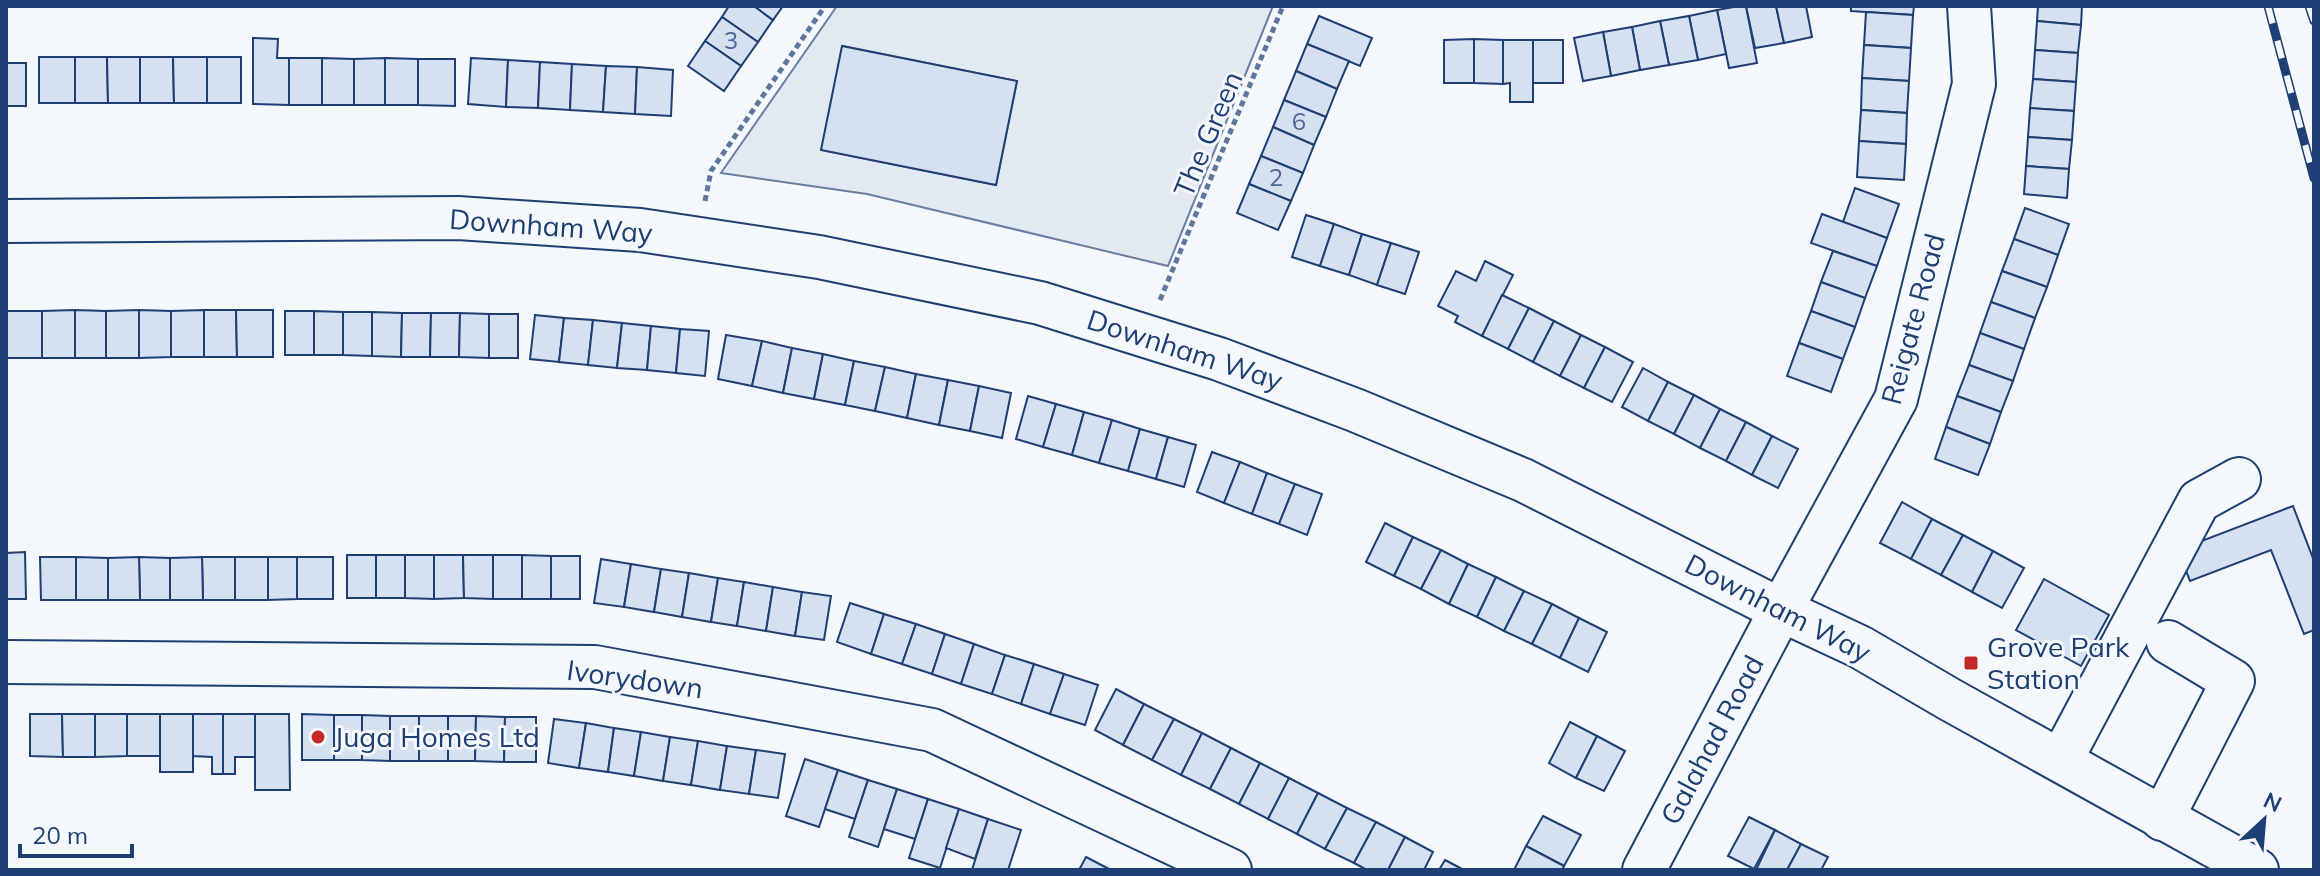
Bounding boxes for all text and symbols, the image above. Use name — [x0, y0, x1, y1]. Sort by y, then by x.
house number: 3 — [724, 25, 738, 55]
street label: The Green — [1165, 66, 1250, 202]
house number: 6 — [1292, 106, 1306, 136]
house number: 2 — [1269, 162, 1283, 192]
street label: Downham Way — [448, 201, 654, 250]
street label: Reigate Road — [1873, 230, 1952, 408]
street label: Downham Way — [1083, 301, 1287, 398]
street label: Downham Way — [1680, 546, 1877, 669]
place label: Grove Park Station — [1987, 629, 2130, 696]
street label: Galahad Road — [1652, 649, 1771, 830]
street label: Ivorydown — [565, 652, 705, 705]
marker: Grove Park Station — [1962, 654, 1980, 672]
place label: Juga Homes Ltd — [334, 719, 540, 754]
marker: Juga Homes Ltd — [309, 728, 327, 746]
north arrow — [2224, 780, 2304, 860]
text: N — [2259, 786, 2286, 818]
scale bar — [20, 808, 132, 858]
text: 20 m — [32, 820, 88, 850]

